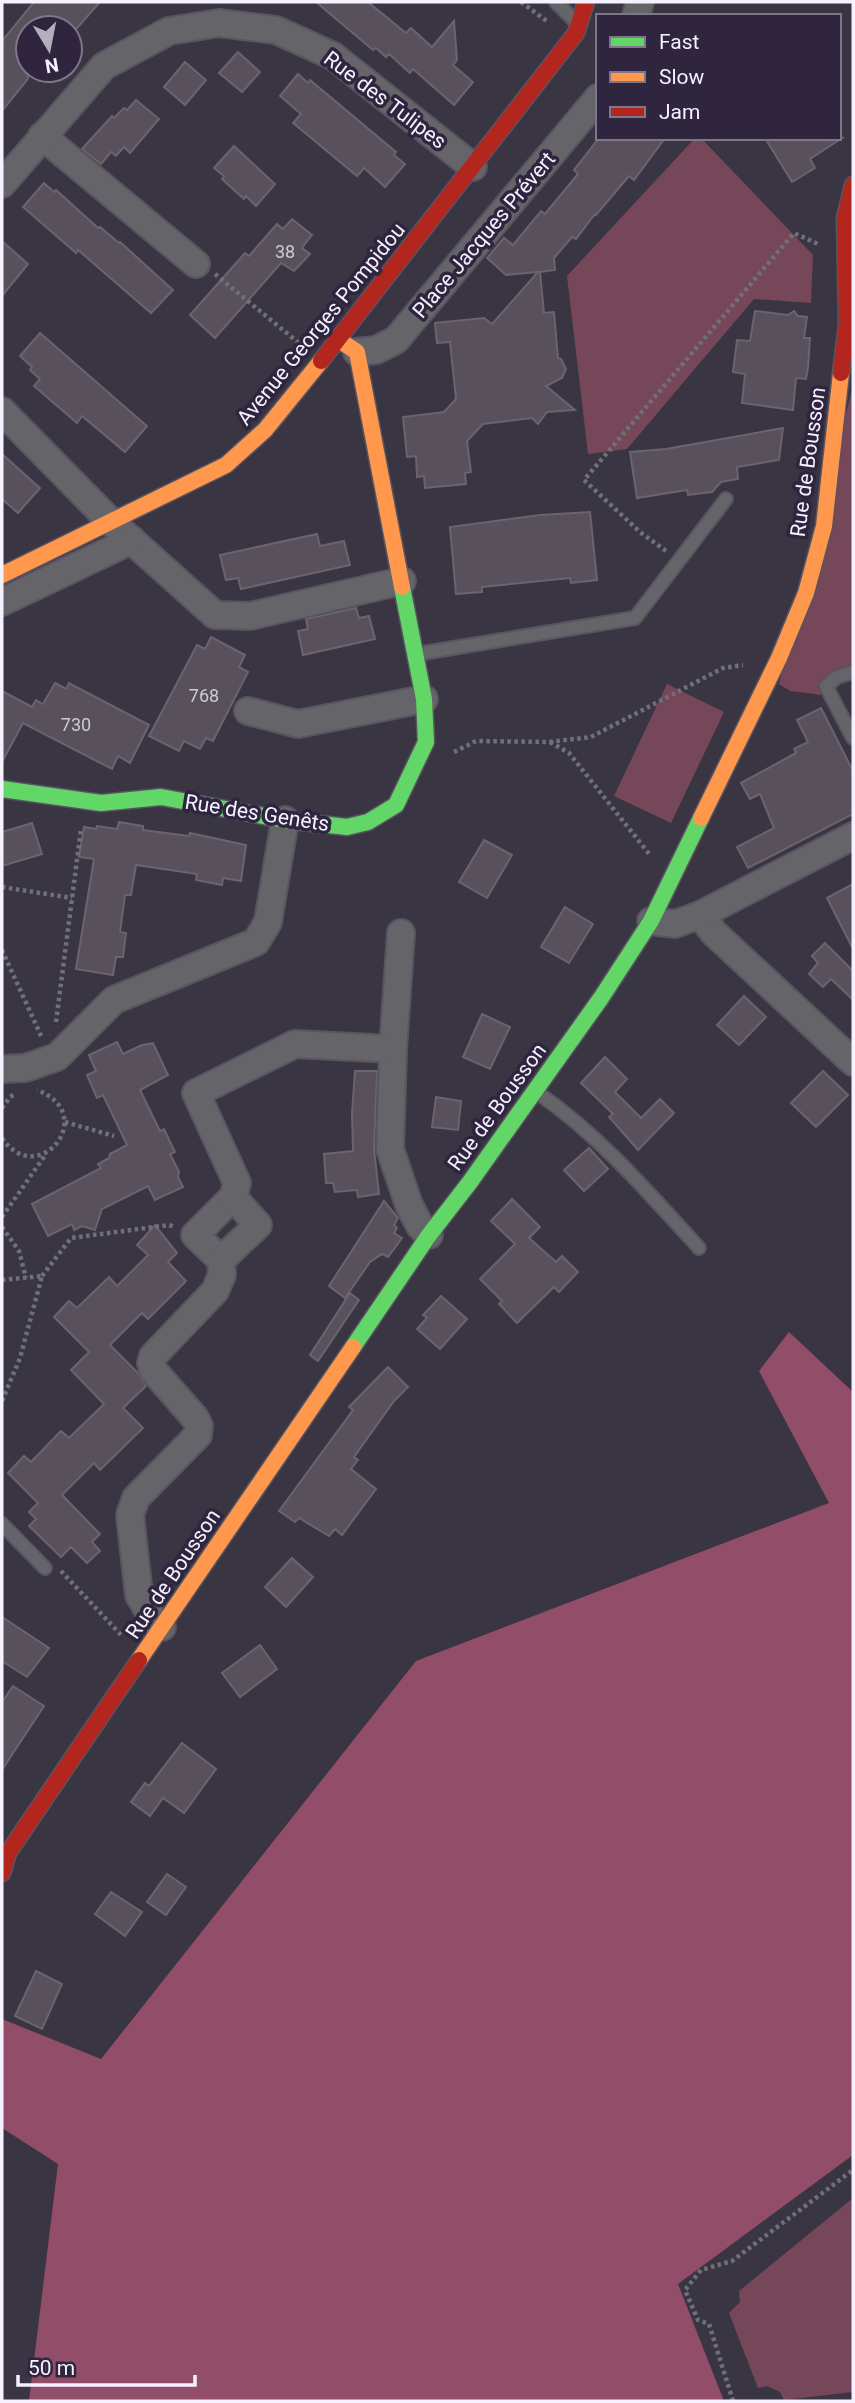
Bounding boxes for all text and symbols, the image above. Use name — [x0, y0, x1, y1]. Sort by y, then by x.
north arrow — [14, 14, 84, 84]
legend — [596, 14, 841, 140]
text: Fast — [659, 30, 700, 54]
street label: Rue des Tulipes — [319, 46, 451, 154]
text: N — [43, 53, 60, 78]
text: Slow — [659, 65, 705, 89]
text: Jam — [659, 100, 700, 124]
street label: Place Jacques Prévert — [408, 147, 560, 323]
street label: Avenue Georges Pompidou — [232, 218, 410, 430]
house number: 38 — [275, 241, 295, 262]
street label: Rue de Bousson — [786, 386, 830, 538]
house number: 768 — [189, 685, 219, 706]
house number: 730 — [61, 714, 91, 735]
street label: Rue des Genêts — [183, 790, 331, 836]
street label: Rue de Bousson — [443, 1039, 551, 1175]
street label: Rue de Bousson — [121, 1505, 225, 1643]
scale bar — [18, 2344, 194, 2388]
text: 50 m — [28, 2356, 75, 2380]

